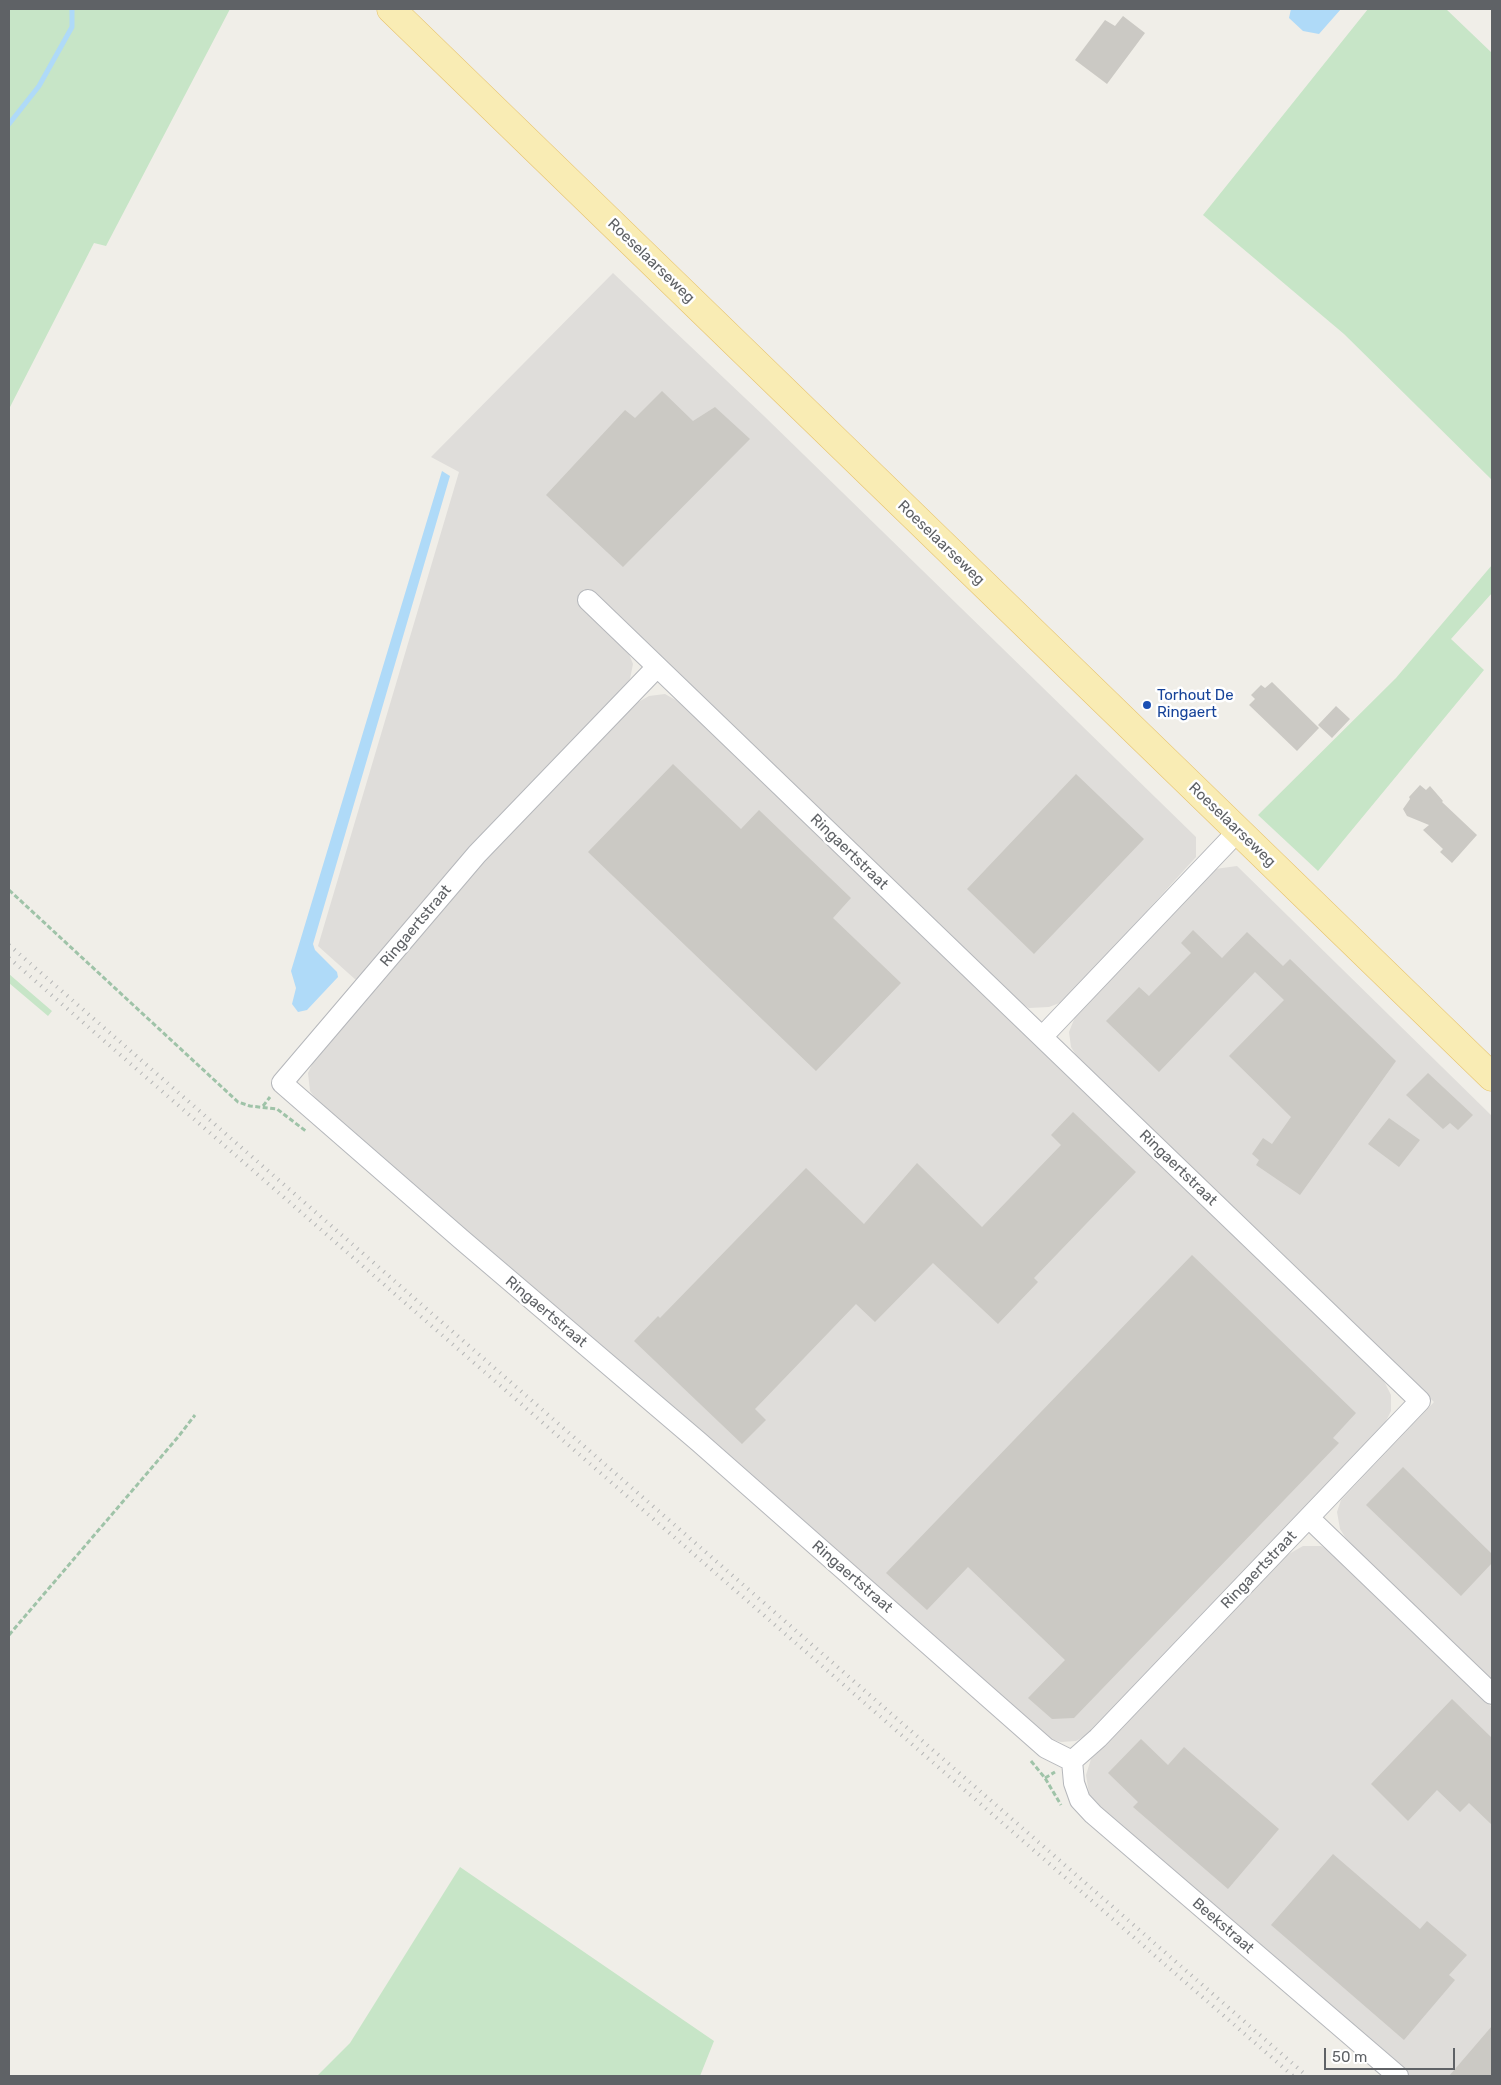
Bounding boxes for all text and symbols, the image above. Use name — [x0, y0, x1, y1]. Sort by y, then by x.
street label: Roeselaarseweg — [604, 215, 698, 307]
street label: Roeselaarseweg — [894, 497, 988, 589]
place label: Torhout De Ringaert — [1157, 687, 1234, 722]
marker: Torhout De Ringaert — [1141, 699, 1153, 711]
street label: Roeselaarseweg — [1185, 779, 1279, 871]
street label: Ringaertstraat — [806, 810, 892, 894]
street label: Ringaertstraat — [377, 881, 455, 971]
street label: Ringaertstraat — [1135, 1126, 1221, 1210]
street label: Ringaertstraat — [501, 1273, 591, 1351]
street label: Ringaertstraat — [1217, 1527, 1301, 1613]
street label: Ringaertstraat — [808, 1537, 896, 1617]
street label: Beekstraat — [1188, 1894, 1258, 1958]
scale bar — [1326, 2038, 1457, 2070]
text: 50 m — [1332, 2048, 1367, 2066]

